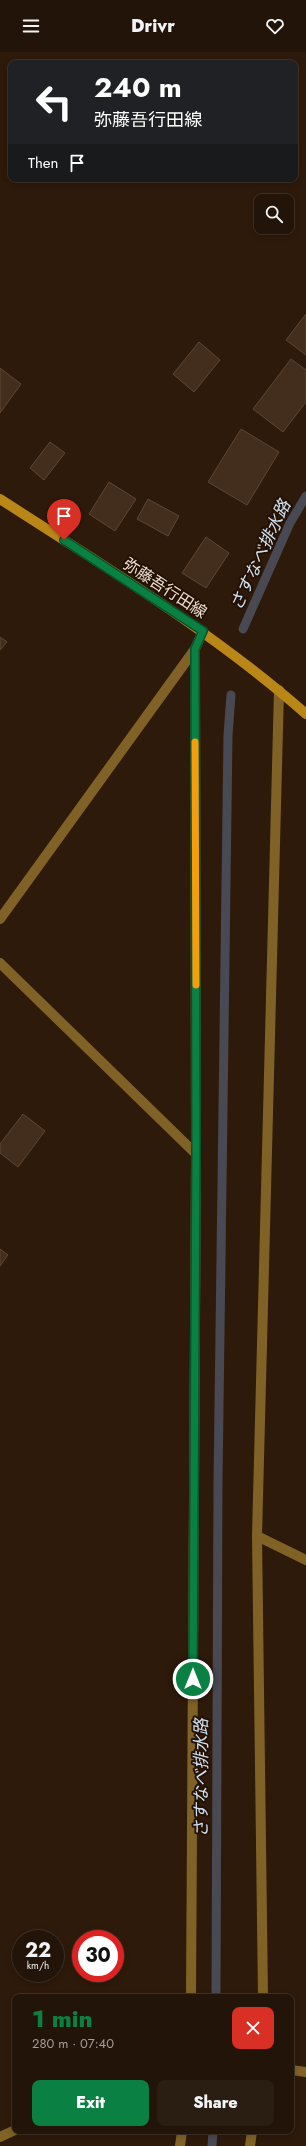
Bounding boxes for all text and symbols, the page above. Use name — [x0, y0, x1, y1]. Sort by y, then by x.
text: Drivr — [131, 13, 175, 39]
icon: menu — [20, 15, 42, 37]
icon: heart — [264, 15, 286, 37]
text: 240 m — [94, 67, 182, 108]
icon: left — [28, 76, 80, 128]
text: 弥藤吾行田線 — [94, 107, 202, 133]
text: Then — [28, 152, 58, 174]
icon: arrive — [66, 152, 88, 174]
map controls — [254, 194, 294, 234]
button: search — [254, 194, 294, 234]
water label: さすなべ排水路 — [224, 494, 297, 614]
pin — [47, 499, 81, 540]
icon: arrive — [53, 505, 75, 527]
street label: 弥藤吾行田線 — [118, 552, 212, 624]
position arrow — [172, 1658, 214, 1700]
water label: さすなべ排水路 — [189, 1717, 213, 1838]
speed limit sign: 30 — [72, 1930, 124, 1982]
text: 22 — [25, 1936, 51, 1965]
text: km/h — [27, 1958, 49, 1973]
text: 1 min — [32, 2001, 93, 2036]
button: close — [232, 2007, 274, 2049]
text: 280 m · 07:40 — [32, 2034, 114, 2053]
button: Exit — [32, 2080, 149, 2126]
button: Share — [157, 2080, 274, 2126]

